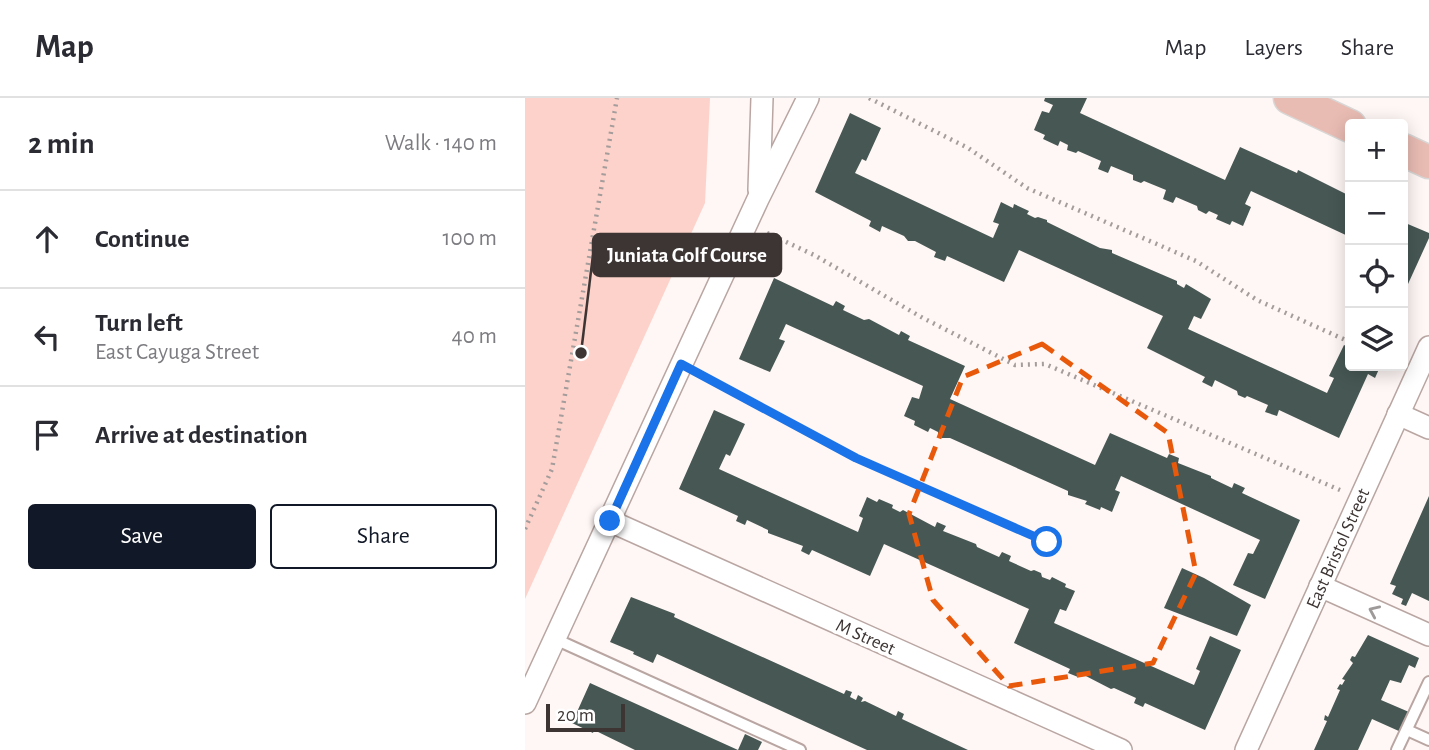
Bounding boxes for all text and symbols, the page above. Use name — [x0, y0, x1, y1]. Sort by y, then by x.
text: Map — [35, 31, 94, 64]
text: Map — [1164, 36, 1206, 60]
text: Layers — [1244, 36, 1303, 60]
text: Share — [1341, 36, 1394, 60]
map controls — [1345, 119, 1408, 371]
button: + — [1345, 119, 1408, 182]
text: 2 min — [28, 129, 95, 159]
text: Walk · 140 m — [385, 132, 497, 155]
button: − — [1345, 182, 1408, 245]
icon: ahead — [28, 220, 66, 258]
text: Continue — [95, 226, 190, 252]
text: 100 m — [443, 227, 497, 250]
callout: Juniata Golf Course — [593, 234, 781, 276]
text: Juniata Golf Course — [607, 245, 767, 266]
button: locate — [1345, 245, 1408, 308]
button: layers — [1345, 308, 1408, 371]
text: Turn left — [95, 310, 183, 336]
icon: left — [28, 318, 66, 356]
text: 40 m — [452, 325, 497, 348]
text: East Cayuga Street — [95, 341, 259, 364]
icon: arrive — [28, 416, 66, 454]
text: Arrive at destination — [95, 422, 308, 448]
street label: East Bristol Street — [1303, 486, 1373, 612]
button: Save — [28, 504, 256, 569]
button: Share — [270, 504, 497, 569]
route end — [594, 505, 625, 536]
route start — [1031, 526, 1062, 557]
one-way arrow — [1369, 605, 1382, 619]
street label: M Street — [833, 616, 898, 659]
scale bar — [546, 701, 625, 733]
text: 20 m — [557, 706, 594, 725]

